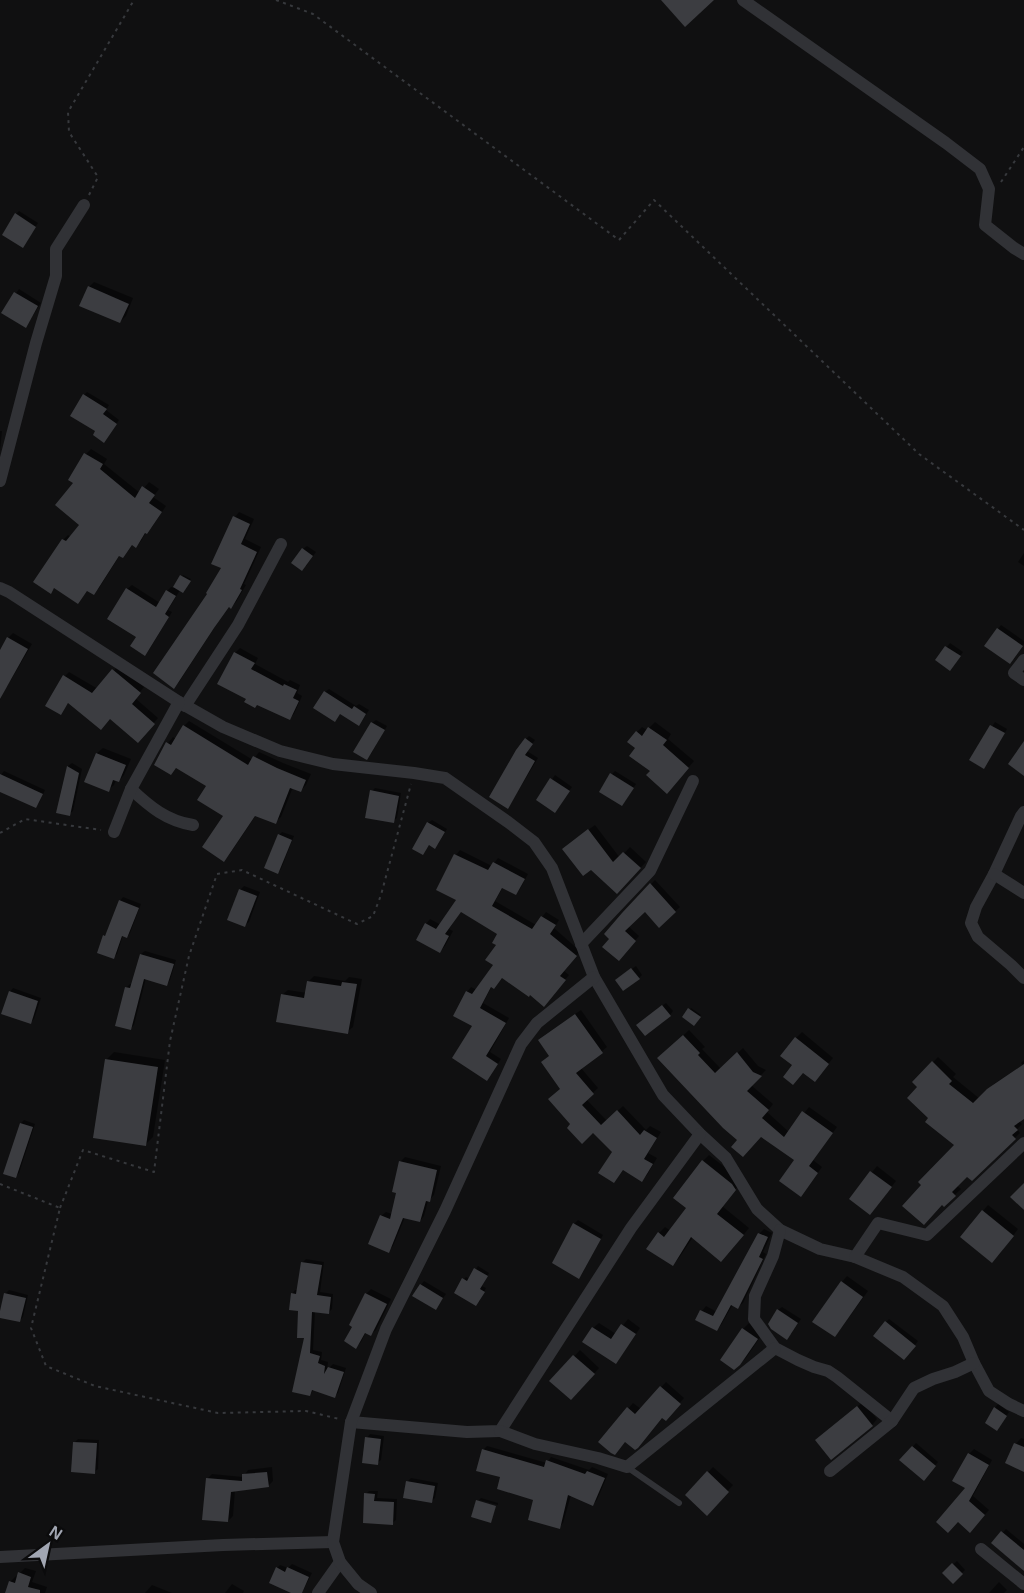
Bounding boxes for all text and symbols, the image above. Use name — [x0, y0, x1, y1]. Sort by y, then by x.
north arrow — [18, 1515, 78, 1575]
text: N — [46, 1523, 65, 1543]

